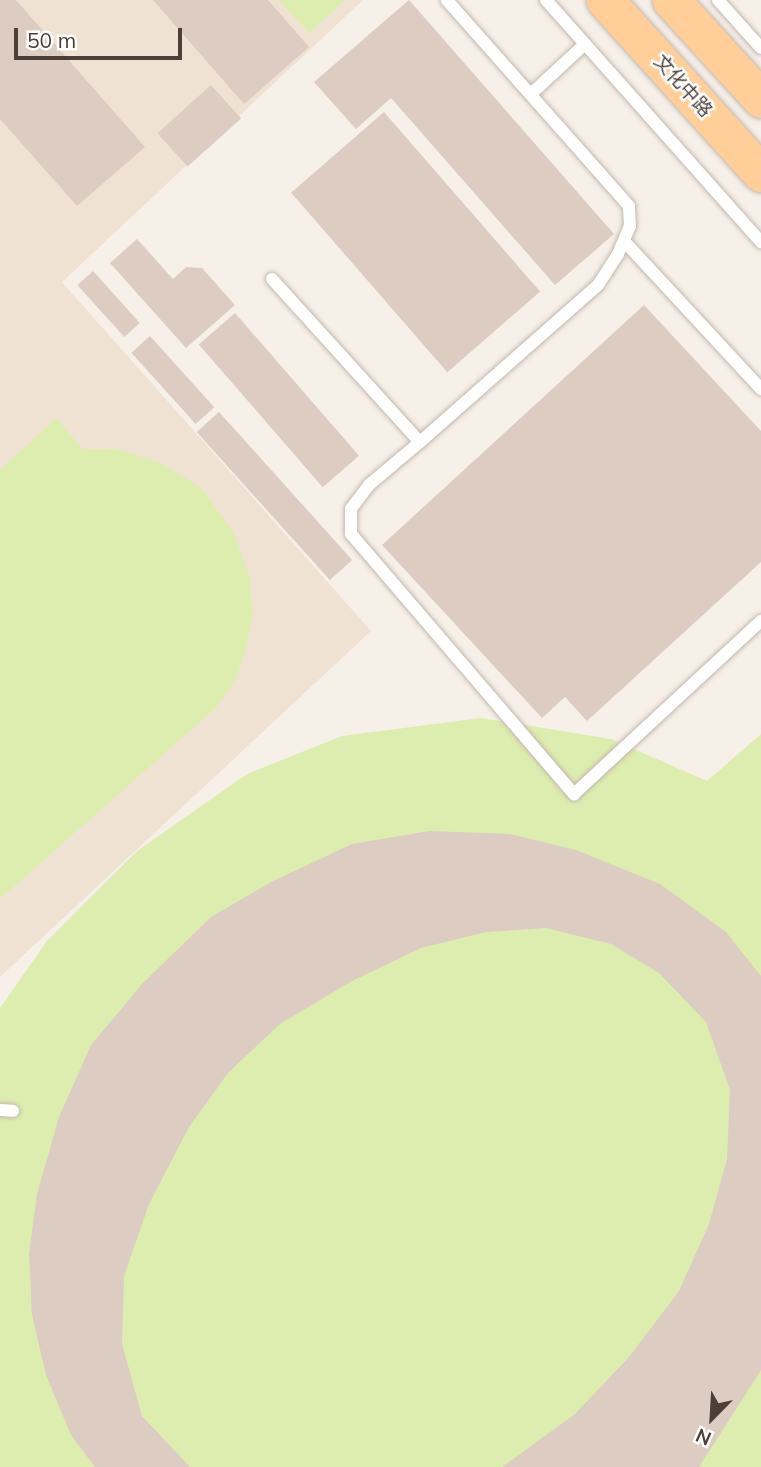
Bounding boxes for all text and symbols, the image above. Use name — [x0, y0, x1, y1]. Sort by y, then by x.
scale bar — [18, 14, 186, 58]
text: 50 m — [27, 27, 76, 53]
street label: 文化中路 — [649, 50, 717, 122]
north arrow — [677, 1383, 747, 1453]
text: N — [692, 1423, 715, 1451]

